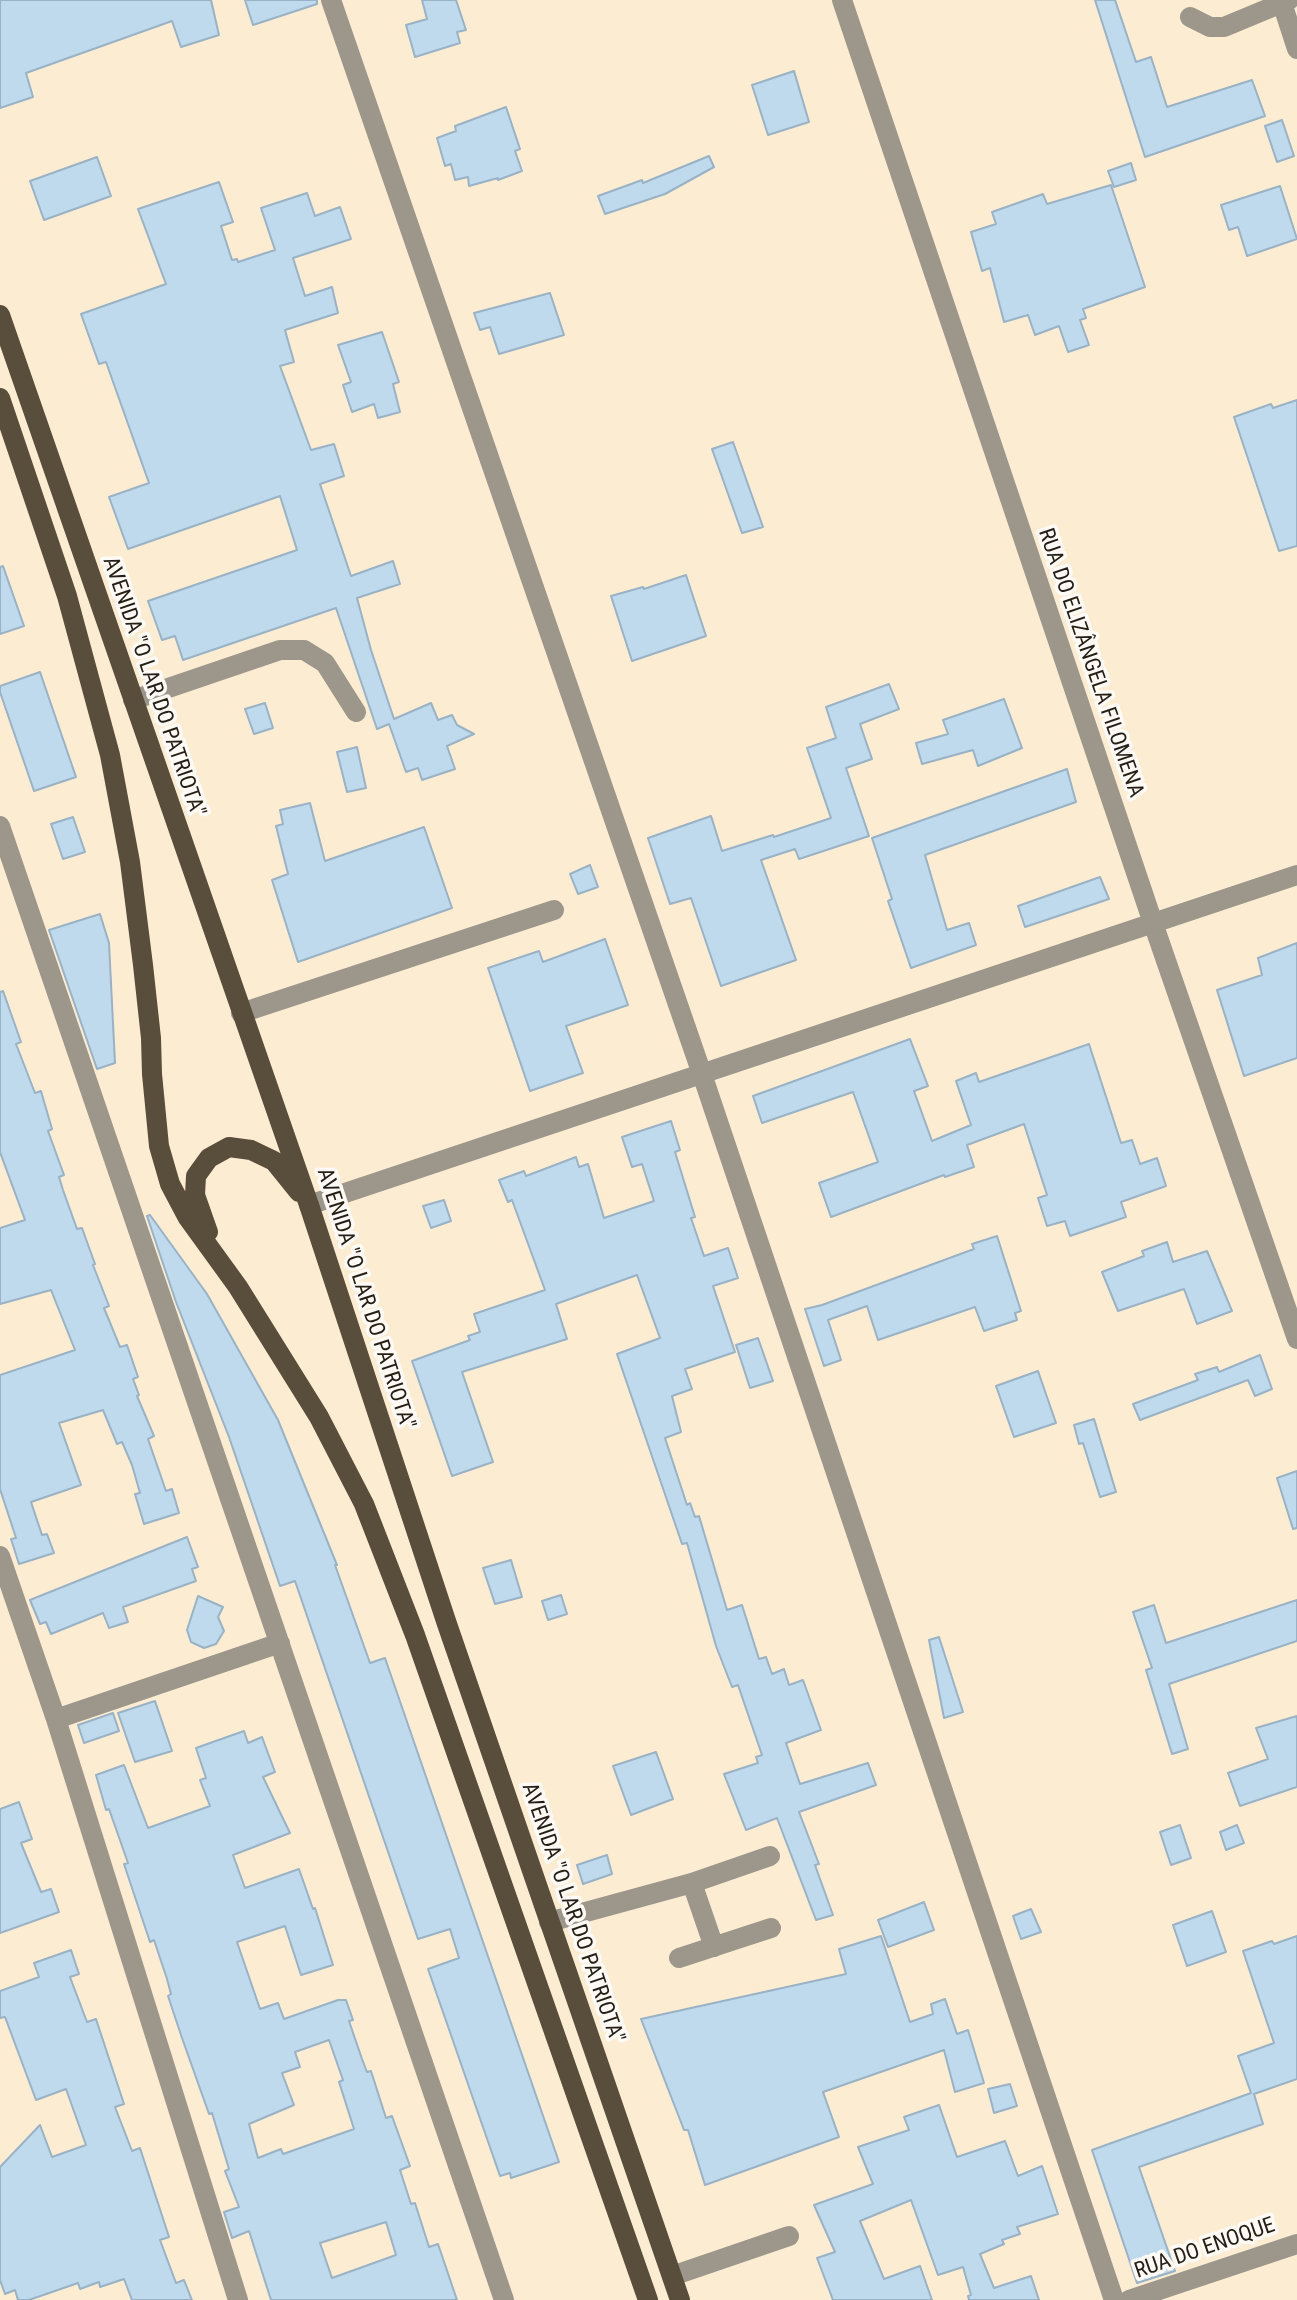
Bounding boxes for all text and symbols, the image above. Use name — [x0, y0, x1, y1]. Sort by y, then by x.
street label: RUA DO ELIZÂNGELA FILOMENA — [1032, 525, 1148, 801]
street label: AVENIDA "O LAR DO PATRIOTA" — [96, 554, 210, 820]
street label: AVENIDA "O LAR DO PATRIOTA" — [310, 1165, 420, 1433]
street label: AVENIDA "O LAR DO PATRIOTA" — [515, 1780, 629, 2046]
street label: RUA DO ENOQUE — [1131, 2213, 1279, 2285]

